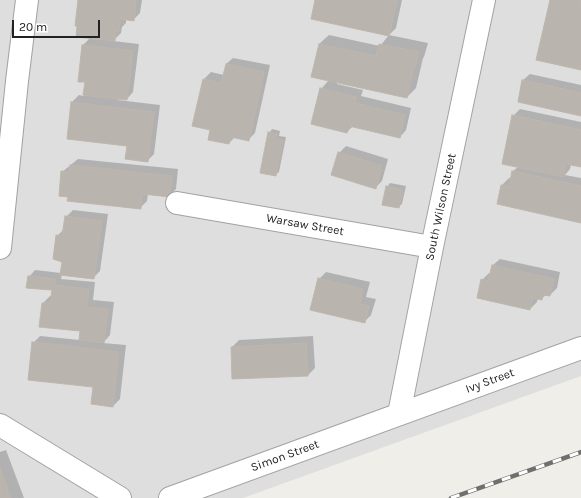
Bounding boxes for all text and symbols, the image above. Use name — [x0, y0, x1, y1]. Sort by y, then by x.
scale bar — [14, 12, 102, 38]
text: 20 m — [19, 20, 47, 34]
street label: South Wilson Street — [423, 152, 459, 262]
street label: Warsaw Street — [265, 211, 345, 239]
street label: Ivy Street — [464, 366, 516, 396]
street label: Simon Street — [249, 437, 321, 475]

